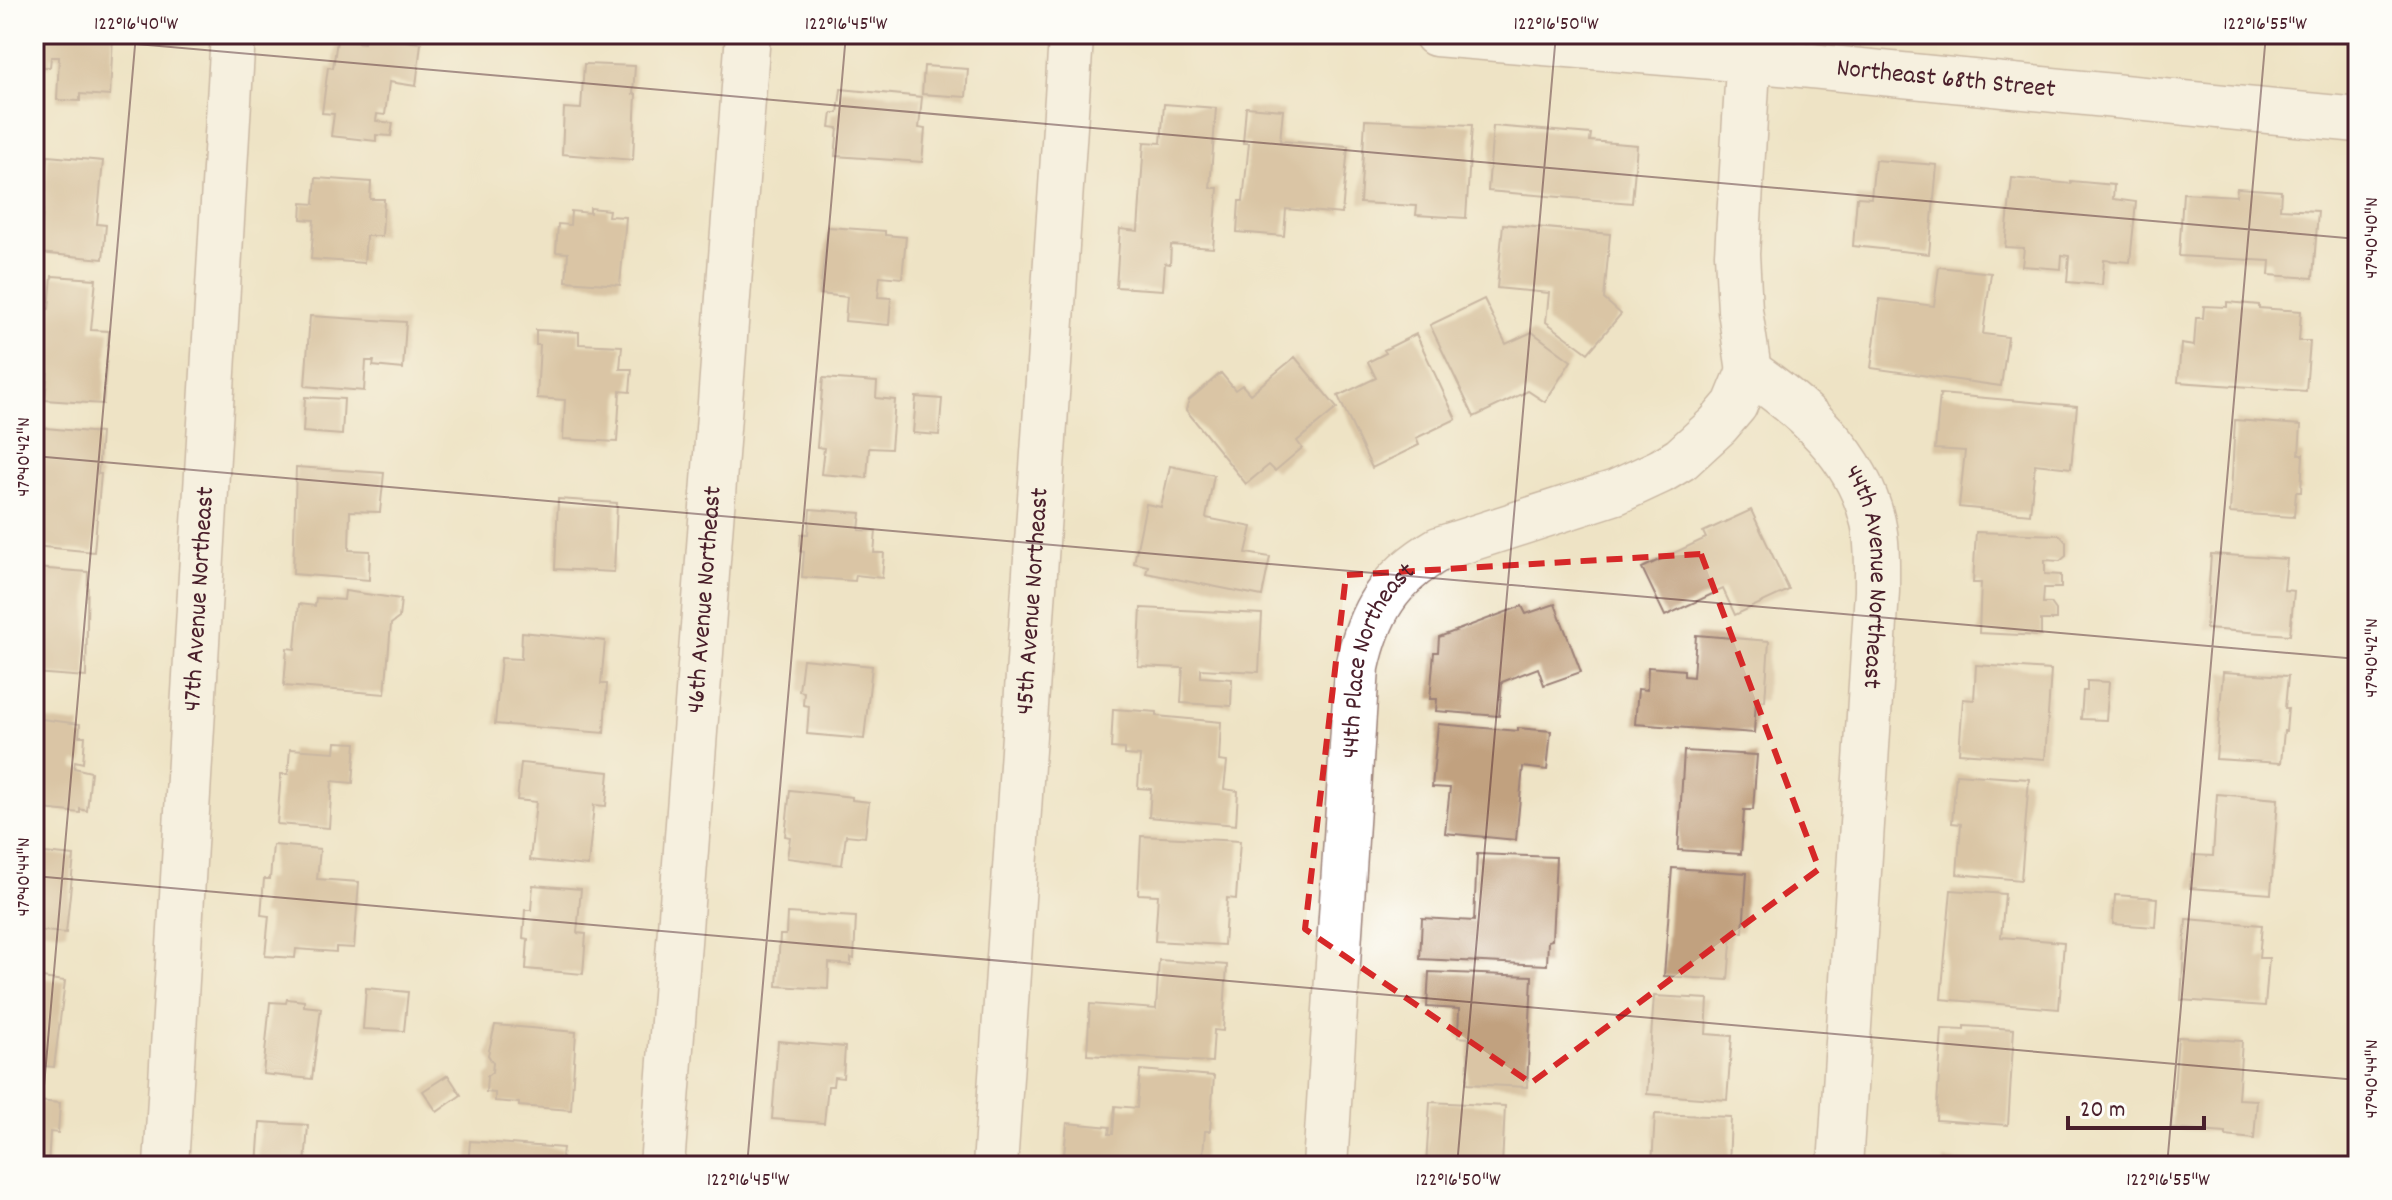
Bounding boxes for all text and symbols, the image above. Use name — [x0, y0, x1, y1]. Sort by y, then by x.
text: 122°16'40"W — [94, 11, 179, 39]
text: 122°16'45"W — [805, 11, 888, 39]
text: 122°16'50"W — [1513, 11, 1599, 39]
text: 122°16'55"W — [2223, 11, 2307, 39]
street label: Northeast 68th Street — [1835, 50, 2058, 109]
text: 47°40'40"N — [2359, 197, 2387, 279]
text: 47°40'42"N — [11, 417, 39, 497]
street label: 44th Avenue Northeast — [1834, 458, 1896, 690]
street label: 46th Avenue Northeast — [678, 484, 732, 715]
street label: 47th Avenue Northeast — [174, 485, 225, 713]
street label: 45th Avenue Northeast — [1007, 486, 1059, 716]
street label: 44th Place Northeast — [1333, 554, 1424, 760]
text: 47°40'42"N — [2359, 618, 2387, 698]
text: 47°40'44"N — [11, 837, 39, 917]
text: 47°40'44"N — [2359, 1039, 2387, 1119]
scale bar — [2068, 1080, 2204, 1130]
text: 20 m — [2080, 1094, 2126, 1128]
text: 122°16'45"W — [707, 1167, 790, 1195]
text: 122°16'50"W — [1415, 1167, 1501, 1195]
text: 122°16'55"W — [2126, 1167, 2210, 1195]

